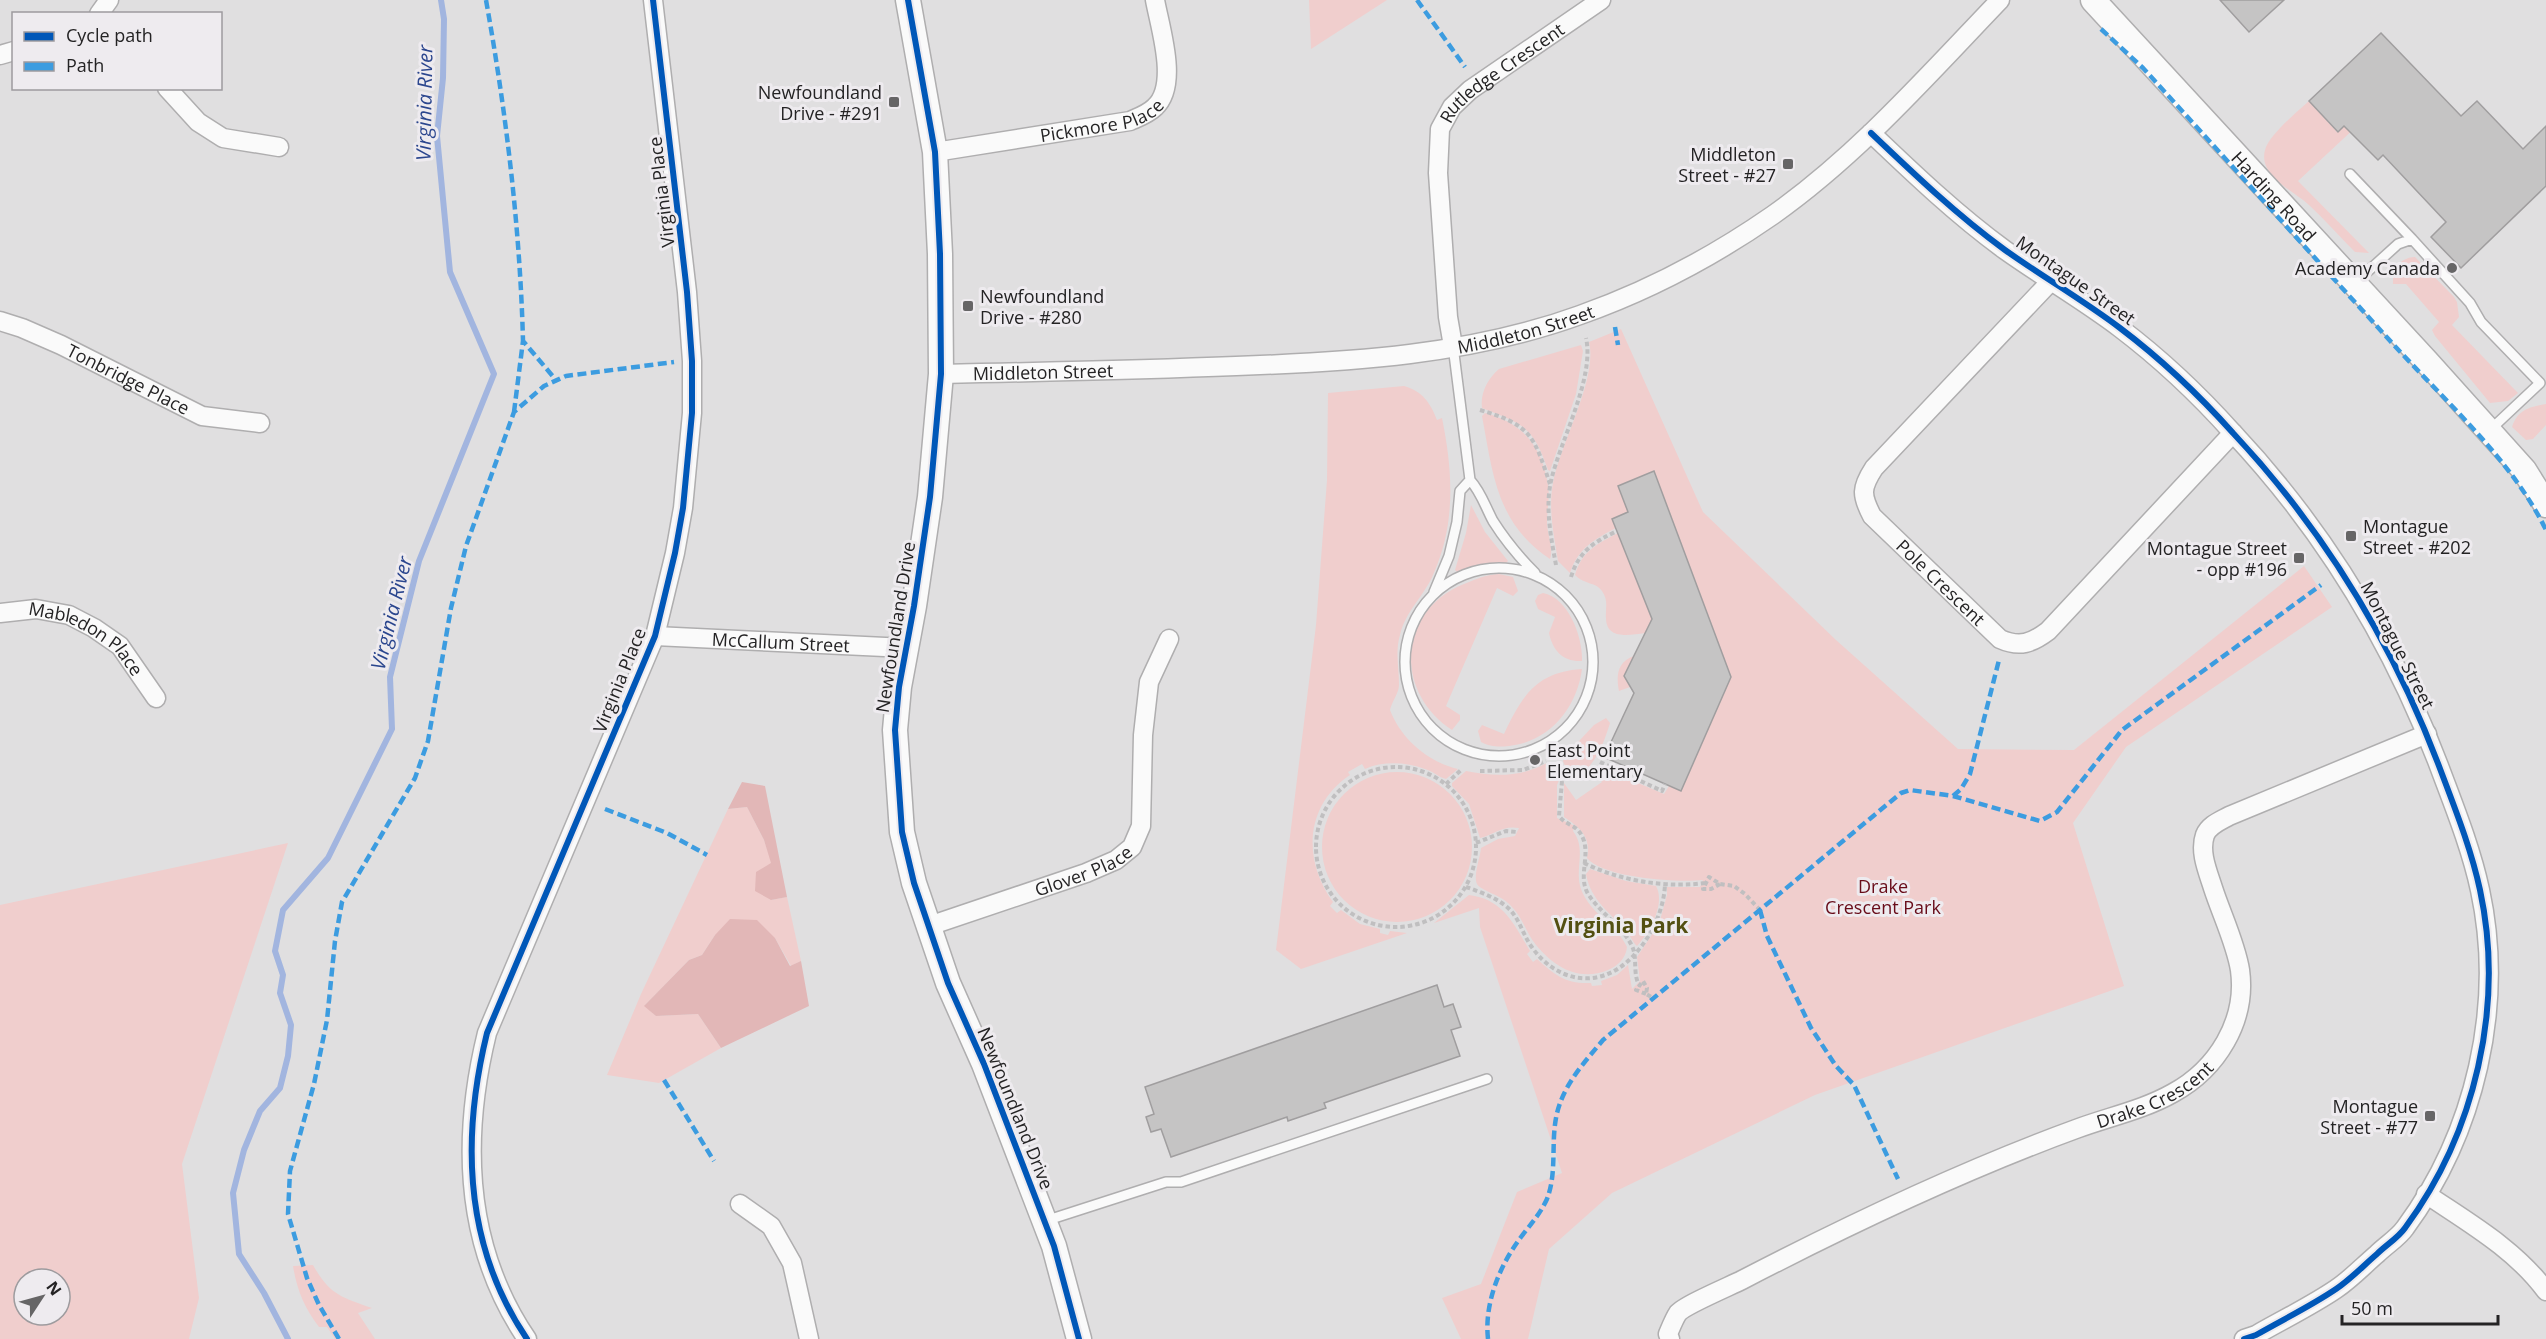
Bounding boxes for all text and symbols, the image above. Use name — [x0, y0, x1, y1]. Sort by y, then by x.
legend — [12, 12, 222, 90]
street label: Rutledge Crescent — [1434, 17, 1569, 127]
text: Cycle path — [66, 23, 153, 47]
water label: Virginia River — [409, 44, 439, 161]
text: Path — [66, 53, 104, 77]
place label: Newfoundland Drive - #291 — [758, 80, 882, 125]
street label: Pickmore Place — [1038, 93, 1169, 147]
marker: Newfoundland Drive - #291 — [887, 95, 901, 109]
street label: Virginia Place — [642, 135, 680, 249]
place label: Middleton Street - #27 — [1678, 142, 1776, 187]
street label: Harding Road — [2226, 146, 2322, 247]
marker: Middleton Street - #27 — [1781, 157, 1795, 171]
street label: Montague Street — [2012, 230, 2140, 330]
place label: Academy Canada — [2295, 256, 2440, 280]
marker: Academy Canada — [2445, 261, 2459, 275]
place label: Newfoundland Drive - #280 — [980, 284, 1104, 329]
marker: Newfoundland Drive - #280 — [961, 299, 975, 313]
street label: Middleton Street — [1455, 299, 1597, 359]
street label: Tonbridge Place — [63, 338, 194, 420]
street label: Middleton Street — [973, 358, 1114, 385]
place label: Montague Street - #202 — [2363, 514, 2471, 559]
marker: Montague Street - #202 — [2344, 529, 2358, 543]
street label: Pole Crescent — [1891, 534, 1991, 631]
place label: Montague Street - opp #196 — [2147, 536, 2287, 581]
street label: Newfoundland Drive — [870, 540, 920, 714]
marker: Montague Street - opp #196 — [2292, 551, 2306, 565]
water label: Virginia River — [364, 552, 418, 673]
street label: Montague Street — [2355, 577, 2441, 713]
street label: Mabledon Place — [27, 596, 149, 680]
street label: Virginia Place — [587, 624, 651, 736]
street label: McCallum Street — [711, 627, 850, 657]
place label: East Point Elementary — [1547, 738, 1643, 783]
marker: East Point Elementary — [1528, 753, 1542, 767]
street label: Glover Place — [1031, 840, 1137, 902]
park label: Drake Crescent Park — [1825, 874, 1941, 919]
district label: Virginia Park — [1554, 911, 1689, 939]
street label: Newfoundland Drive — [972, 1023, 1060, 1193]
street label: Drake Crescent — [2093, 1056, 2218, 1133]
place label: Montague Street - #77 — [2320, 1094, 2418, 1139]
marker: Montague Street - #77 — [2423, 1109, 2437, 1123]
north arrow — [12, 1267, 72, 1327]
text: N — [41, 1276, 67, 1300]
scale bar — [2342, 1288, 2498, 1326]
text: 50 m — [2351, 1296, 2393, 1320]

